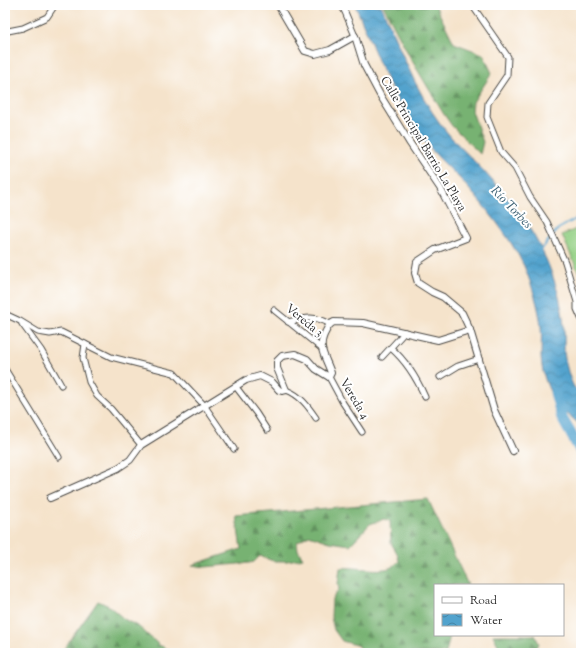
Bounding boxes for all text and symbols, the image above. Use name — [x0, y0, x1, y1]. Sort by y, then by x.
street label: Calle Principal Barrio La Playa — [375, 73, 471, 215]
water label: Río Torbes — [486, 183, 536, 233]
street label: Vereda 3 — [281, 300, 327, 342]
street label: Vereda 4 — [335, 375, 373, 423]
legend — [434, 584, 564, 636]
text: Road — [470, 592, 497, 610]
text: Water — [470, 612, 503, 630]

